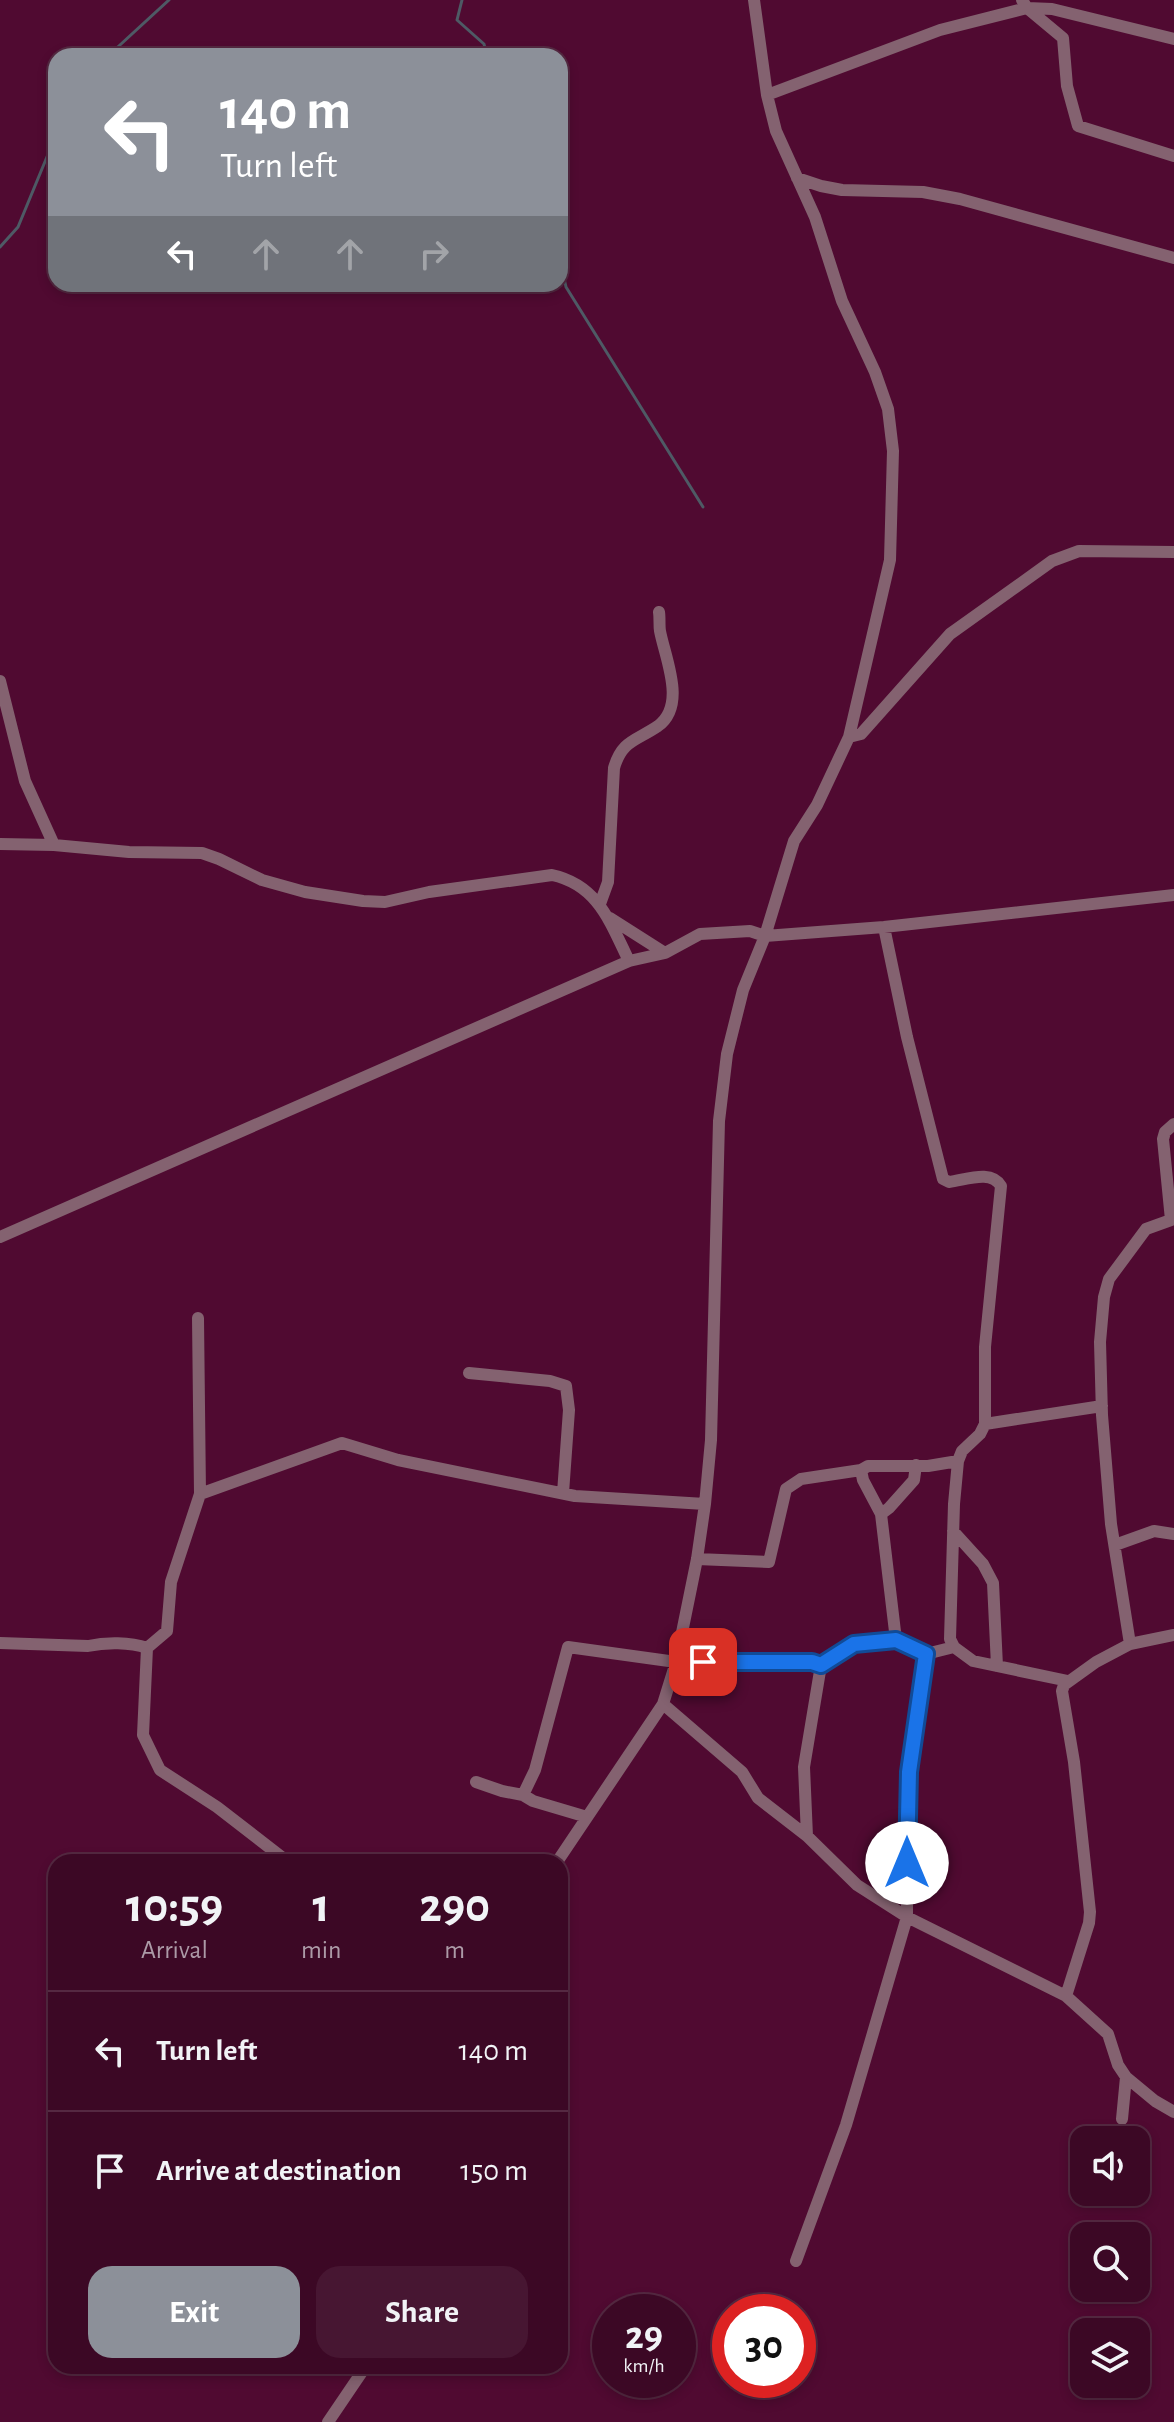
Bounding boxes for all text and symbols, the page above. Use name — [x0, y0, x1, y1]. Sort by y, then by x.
icon: left — [88, 80, 192, 184]
text: 140 m — [220, 83, 351, 139]
text: Turn left — [220, 148, 337, 184]
icon: left — [160, 232, 204, 276]
icon: ahead — [244, 232, 288, 276]
icon: ahead — [328, 232, 372, 276]
icon: right — [412, 232, 456, 276]
pin — [669, 1628, 737, 1696]
icon: arrive — [681, 1640, 725, 1684]
position arrow — [865, 1821, 949, 1905]
text: 10:59 — [126, 1883, 223, 1931]
text: 1 — [313, 1883, 330, 1931]
text: 290 — [419, 1883, 490, 1931]
text: Arrival — [141, 1937, 208, 1963]
text: min — [301, 1937, 341, 1963]
text: m — [444, 1937, 465, 1963]
icon: left — [88, 2029, 132, 2073]
text: Turn left — [156, 2036, 257, 2066]
text: 140 m — [458, 2036, 528, 2066]
map controls — [1070, 2126, 1150, 2398]
button: sound — [1070, 2126, 1150, 2206]
icon: arrive — [88, 2149, 132, 2193]
text: Arrive at destination — [156, 2156, 402, 2186]
text: 150 m — [460, 2156, 528, 2186]
button: search — [1070, 2222, 1150, 2302]
button: Exit — [88, 2266, 300, 2358]
button: Share — [316, 2266, 528, 2358]
speed limit sign: 30 — [712, 2294, 816, 2398]
text: 29 — [625, 2316, 663, 2356]
button: layers — [1070, 2318, 1150, 2398]
text: km/h — [623, 2356, 665, 2376]

